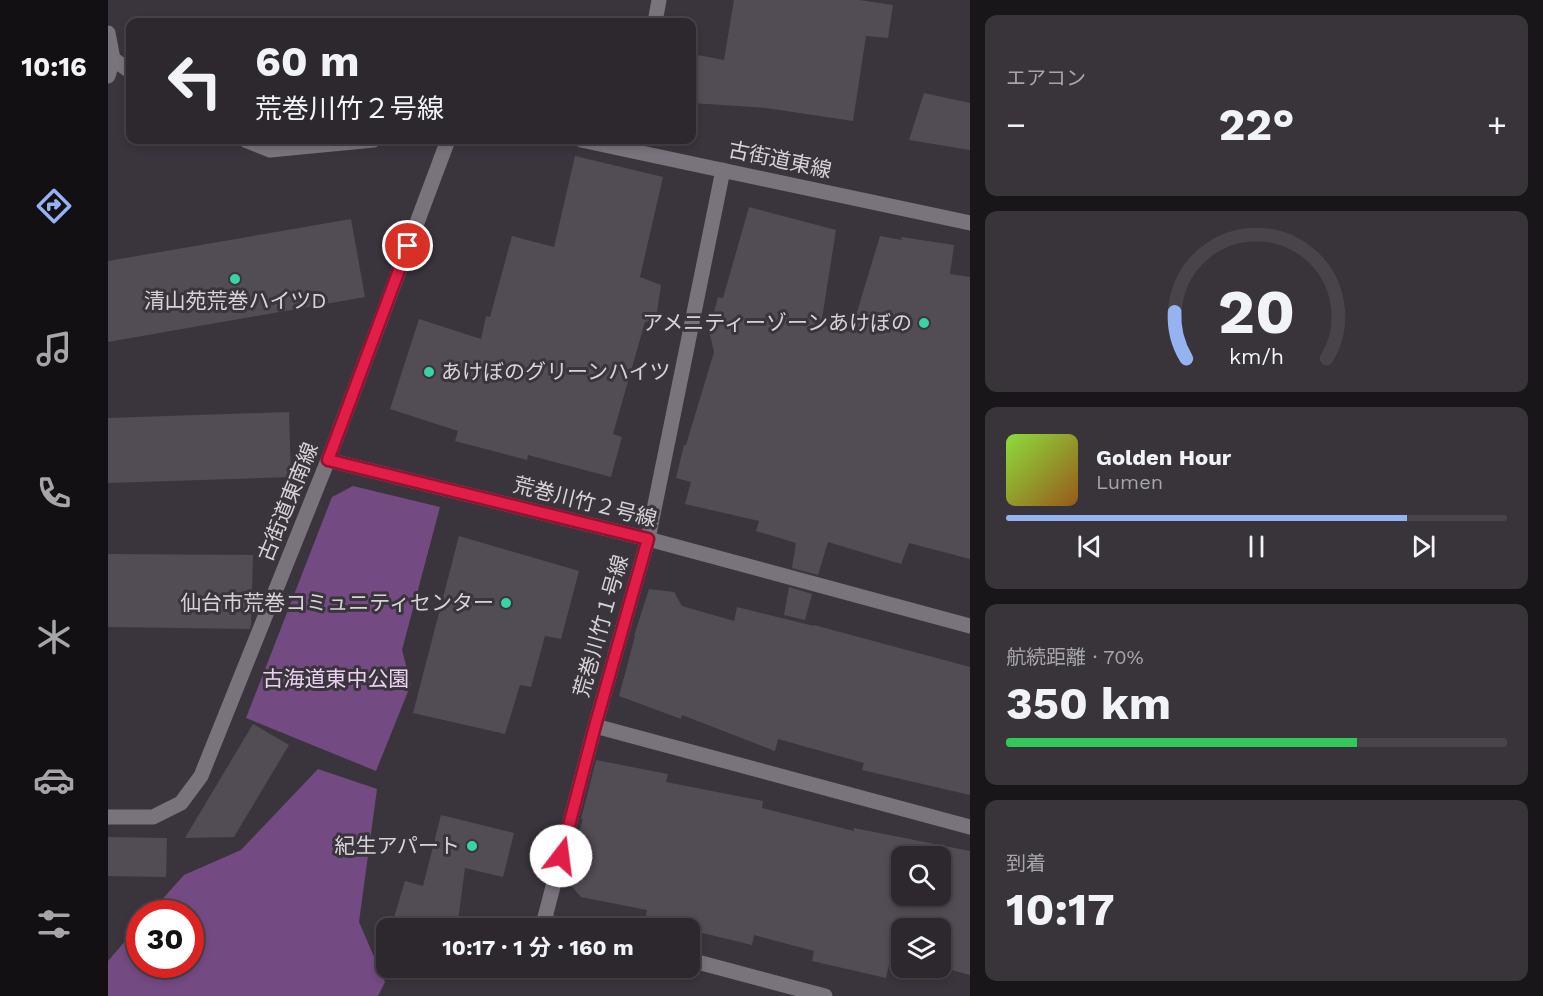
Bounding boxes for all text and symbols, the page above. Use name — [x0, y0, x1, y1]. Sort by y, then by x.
text: 60 m — [255, 37, 359, 86]
icon: left — [156, 42, 234, 120]
text: 10:16 — [21, 51, 87, 83]
text: エアコン — [1006, 66, 1086, 90]
text: 荒巻川竹２号線 — [255, 93, 444, 125]
text: 22° — [1219, 98, 1294, 151]
text: − — [1006, 105, 1026, 144]
text: + — [1487, 105, 1507, 144]
street label: 古街道東線 — [726, 136, 834, 183]
icon: directions — [33, 185, 75, 227]
pin — [382, 220, 433, 271]
icon: arrive — [391, 229, 424, 262]
marker: 清山苑荒巻ハイツD — [228, 272, 242, 286]
text: 20 — [1218, 275, 1295, 348]
place label: 清山苑荒巻ハイツD — [144, 288, 326, 313]
place label: アメニティーゾーンあけぼの — [642, 310, 912, 335]
marker: アメニティーゾーンあけぼの — [917, 316, 931, 330]
icon: music — [33, 328, 75, 370]
text: km/h — [1229, 344, 1284, 369]
place label: あけぼのグリーンハイツ — [441, 359, 671, 384]
marker: あけぼのグリーンハイツ — [422, 365, 436, 379]
street label: 古街道東南線 — [252, 439, 323, 565]
text: Golden Hour — [1096, 445, 1231, 470]
text: Lumen — [1096, 470, 1163, 494]
icon: phone — [33, 472, 75, 514]
street label: 荒巻川竹２号線 — [511, 472, 659, 531]
icon: previous — [1073, 530, 1106, 563]
icon: pause — [1240, 530, 1273, 563]
icon: next — [1407, 530, 1440, 563]
street label: 荒巻川竹１号線 — [568, 552, 633, 700]
place label: 仙台市荒巻コミュニティセンター — [180, 590, 494, 615]
marker: 仙台市荒巻コミュニティセンター — [499, 596, 513, 610]
icon: climate — [33, 616, 75, 658]
text: 航続距離 · 70% — [1006, 645, 1144, 669]
park label: 古海道東中公園 — [263, 666, 410, 691]
text: 350 km — [1006, 677, 1171, 730]
icon: car — [33, 759, 75, 801]
position arrow — [529, 824, 593, 888]
place label: 紀生アパート — [334, 833, 460, 858]
marker: 紀生アパート — [465, 839, 479, 853]
map controls — [891, 846, 951, 978]
button: search — [891, 846, 951, 906]
text: 到着 — [1006, 851, 1046, 875]
text: 10:17 — [1006, 883, 1115, 936]
speed limit sign: 30 — [126, 900, 204, 978]
icon: filters — [33, 903, 75, 945]
button: layers — [891, 918, 951, 978]
text: 10:17 · 1 分 · 160 m — [442, 935, 634, 960]

